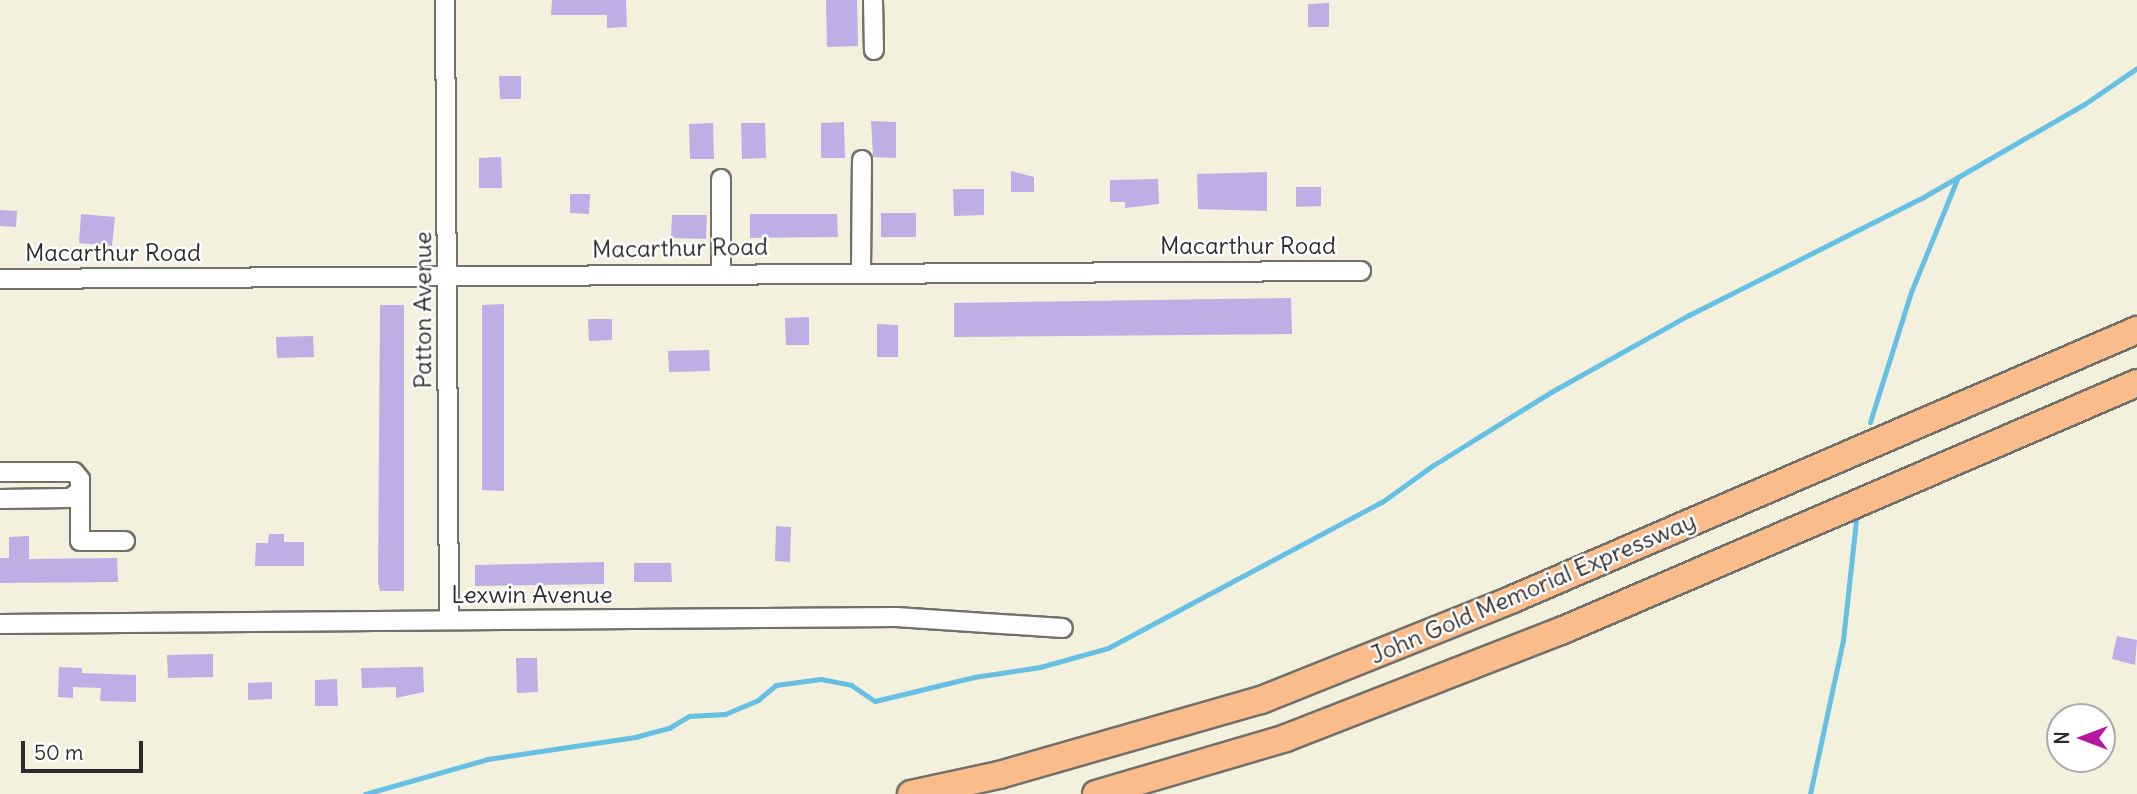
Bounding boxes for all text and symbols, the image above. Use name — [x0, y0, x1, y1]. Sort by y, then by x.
street label: Patton Avenue — [409, 231, 437, 389]
street label: Macarthur Road — [592, 232, 768, 264]
street label: Macarthur Road — [1160, 232, 1336, 260]
street label: Macarthur Road — [25, 239, 201, 267]
street label: John Gold Memorial Expressway — [1366, 506, 1700, 670]
street label: Lexwin Avenue — [451, 581, 613, 609]
north arrow — [2046, 703, 2116, 773]
scale bar — [24, 728, 147, 772]
text: N — [2050, 731, 2074, 745]
text: 50 m — [34, 739, 83, 766]

